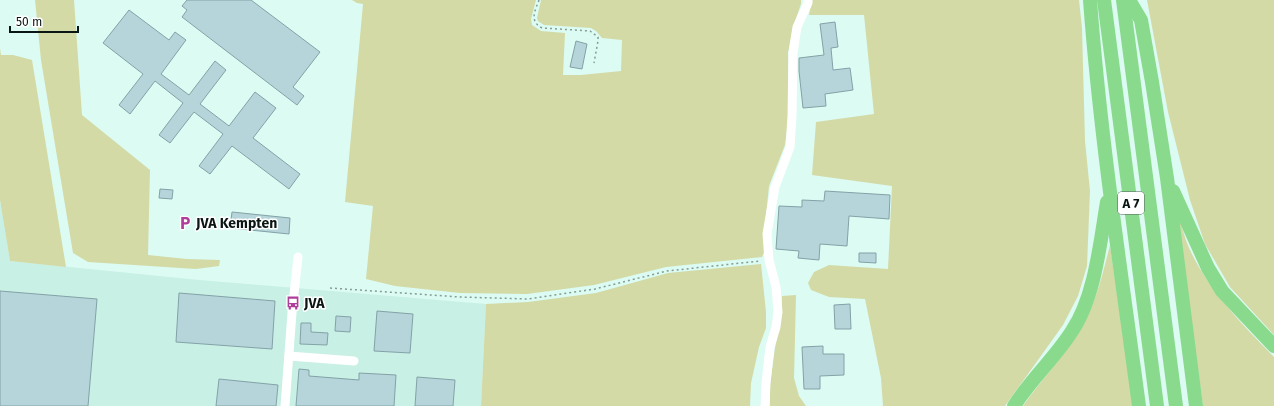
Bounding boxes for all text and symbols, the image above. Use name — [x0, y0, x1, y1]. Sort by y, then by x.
scale bar — [10, 8, 78, 34]
text: 50 m — [16, 15, 42, 29]
road number: A 7 — [1118, 192, 1144, 214]
parking icon: JVA Kempten — [177, 215, 193, 231]
place label: JVA Kempten — [195, 215, 277, 232]
bus stop icon: JVA — [285, 295, 301, 311]
place label: JVA — [303, 295, 325, 312]

